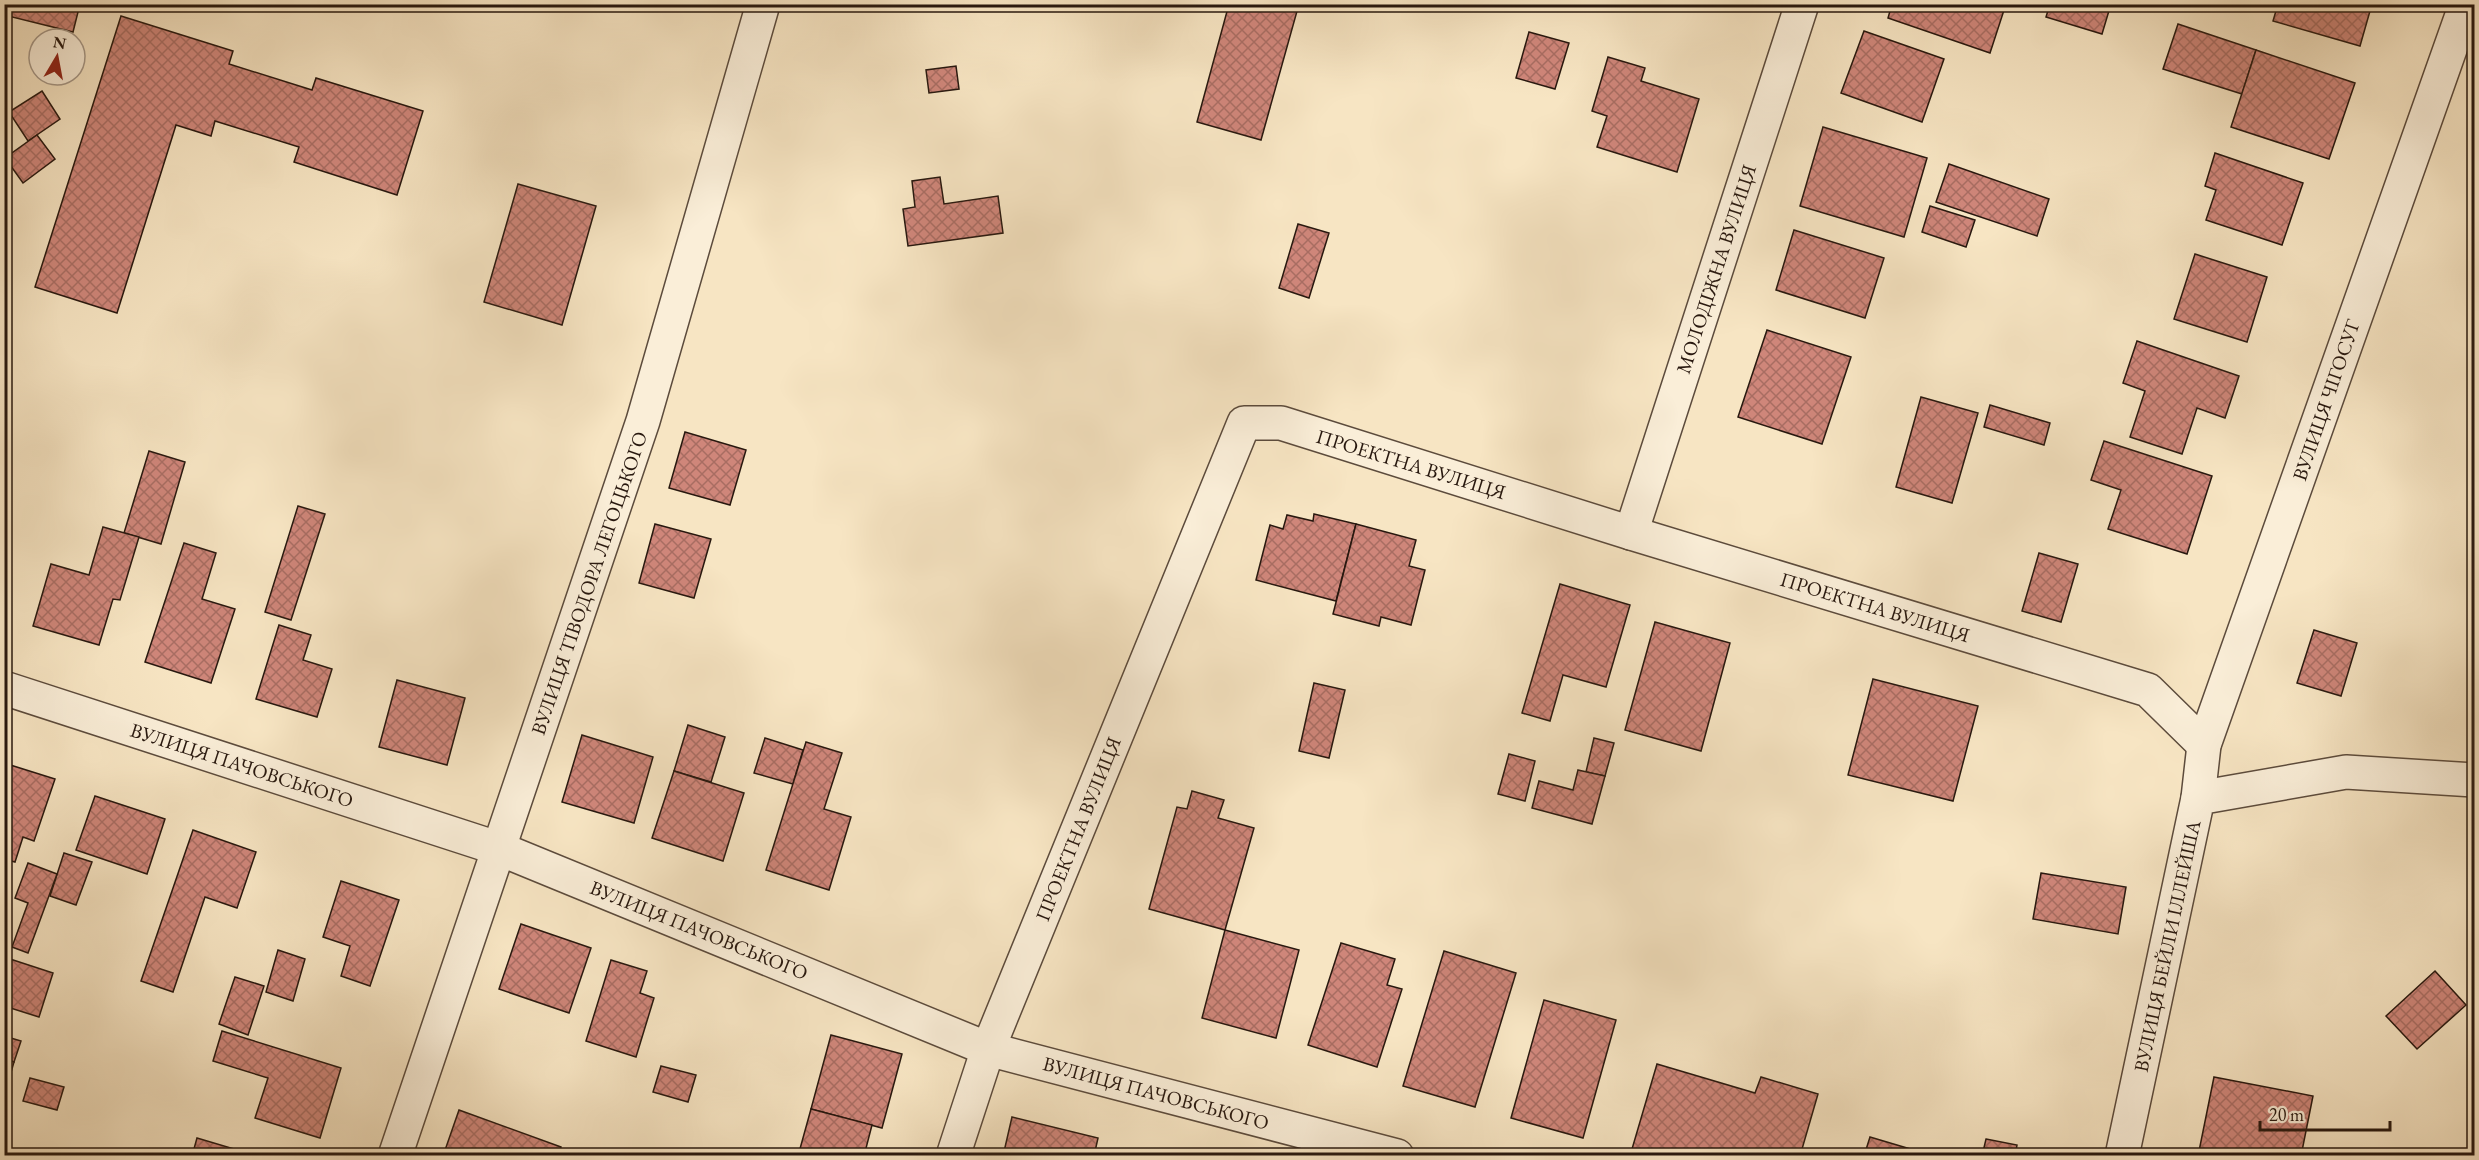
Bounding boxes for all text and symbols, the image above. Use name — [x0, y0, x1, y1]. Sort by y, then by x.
north arrow — [27, 27, 87, 87]
text: N — [51, 31, 68, 54]
street label: МОЛОДІЖНА ВУЛИЦЯ — [1670, 161, 1762, 377]
street label: ВУЛИЦЯ ЧІГОСУГ — [2286, 315, 2366, 484]
street label: ПРОЕКТНА ВУЛИЦЯ — [1313, 423, 1509, 505]
street label: ВУЛИЦЯ ТІВОДОРА ЛЕГОЦЬКОГО — [525, 428, 653, 738]
street label: ПРОЕКТНА ВУЛИЦЯ — [1777, 566, 1973, 648]
street label: ВУЛИЦЯ ПАЧОВСЬКОГО — [127, 717, 357, 813]
street label: ПРОЕКТНА ВУЛИЦЯ — [1029, 733, 1127, 925]
street label: ВУЛИЦЯ БЕЙЛИ ІЛЛЕЙША — [2128, 818, 2206, 1074]
street label: ВУЛИЦЯ ПАЧОВСЬКОГО — [586, 874, 812, 986]
street label: ВУЛИЦЯ ПАЧОВСЬКОГО — [1040, 1050, 1272, 1136]
scale bar — [2260, 1094, 2390, 1132]
text: 20 m — [2269, 1103, 2304, 1126]

